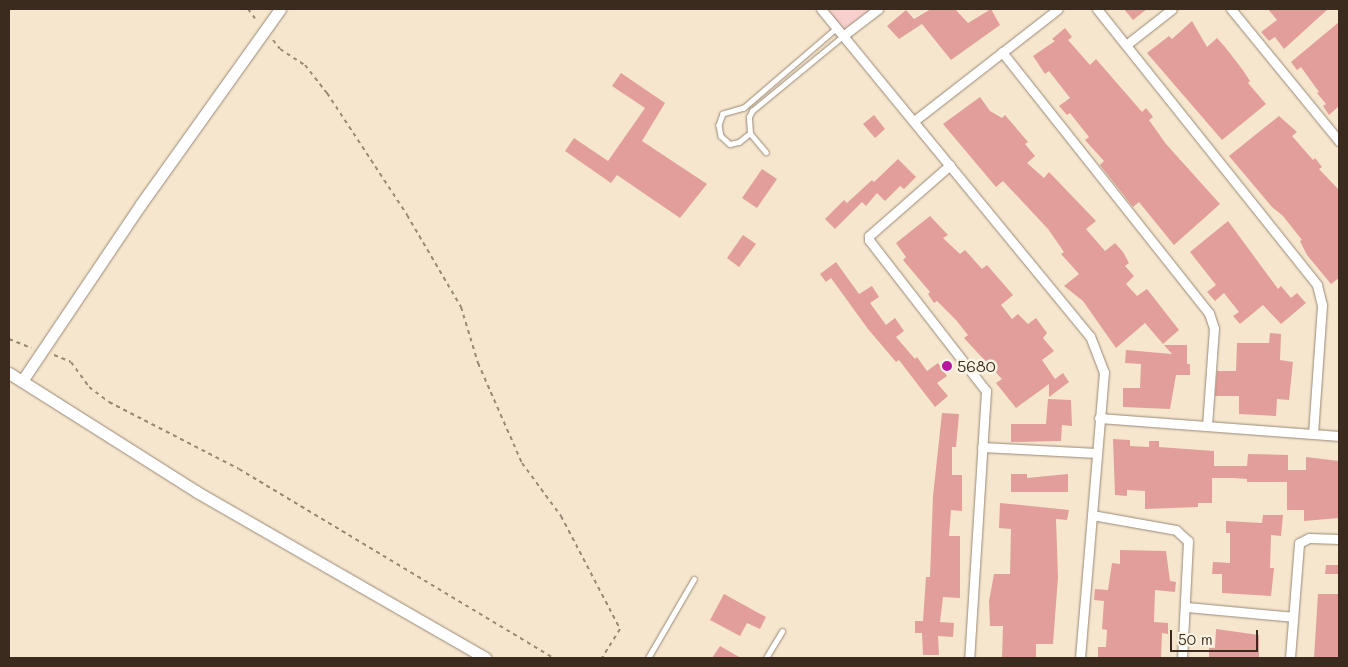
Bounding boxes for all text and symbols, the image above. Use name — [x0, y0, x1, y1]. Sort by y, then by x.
place label: 5680 — [957, 356, 996, 376]
marker: 5680 — [941, 360, 953, 372]
scale bar — [1173, 620, 1260, 652]
text: 50 m — [1178, 629, 1213, 649]

